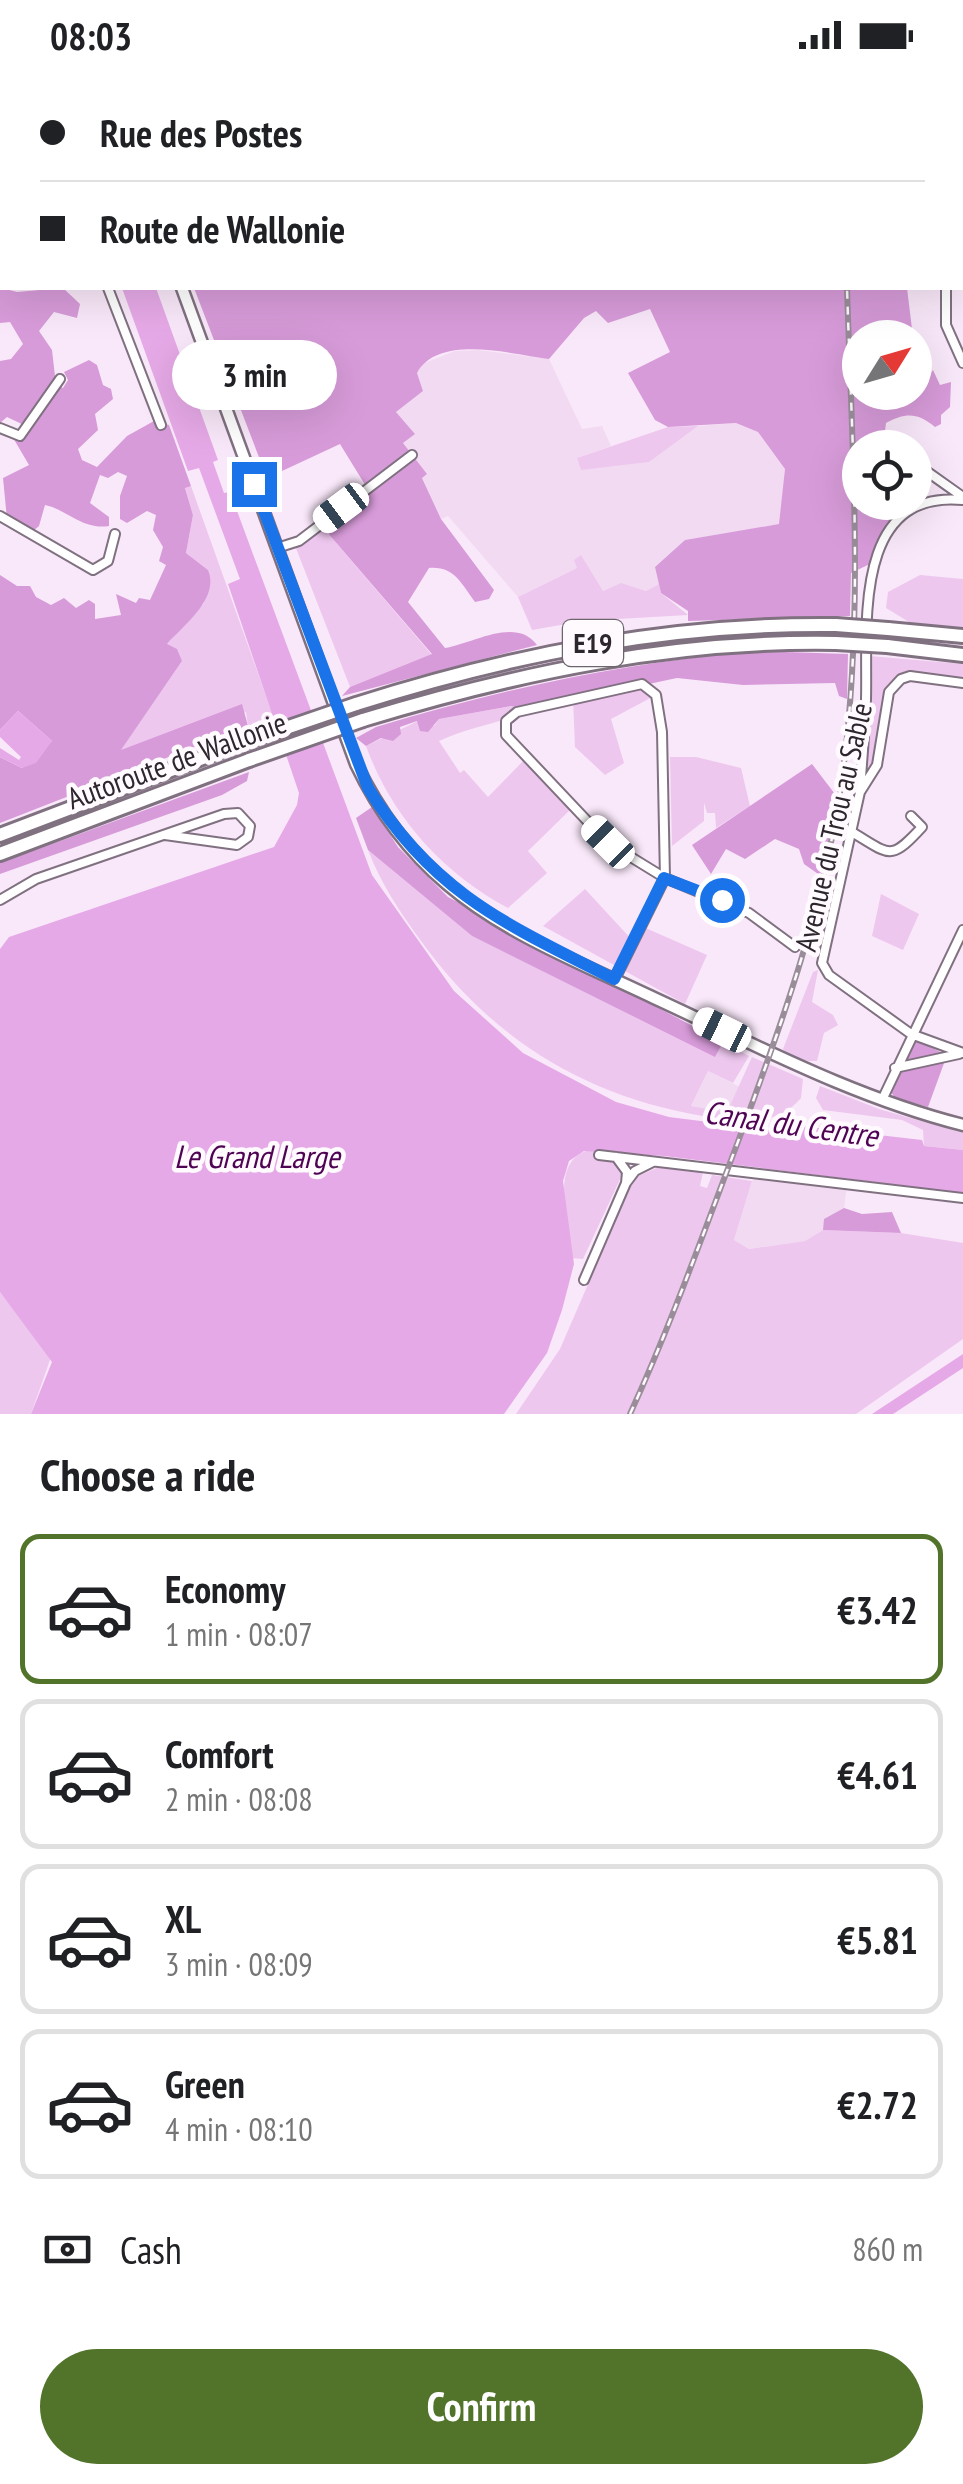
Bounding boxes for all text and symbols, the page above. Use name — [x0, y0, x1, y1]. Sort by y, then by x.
text: 08:03 — [50, 11, 132, 60]
text: Rue des Postes — [100, 108, 302, 157]
text: Route de Wallonie — [100, 204, 345, 253]
north arrow — [842, 320, 932, 410]
map controls — [842, 320, 932, 520]
callout: 3 min — [172, 339, 336, 409]
text: 3 min — [222, 354, 287, 396]
button: locate — [842, 430, 932, 520]
route end — [232, 462, 277, 507]
car — [308, 478, 374, 538]
road number: E19 — [563, 620, 623, 666]
street label: Avenue du Trou au Sable — [785, 699, 880, 955]
street label: Autoroute de Wallonie — [61, 702, 291, 817]
car — [576, 810, 640, 874]
route start — [700, 878, 745, 923]
car — [688, 1003, 756, 1057]
water label: Canal du Centre — [702, 1090, 882, 1156]
water label: Le Grand Large — [174, 1135, 341, 1177]
text: Choose a ride — [40, 1445, 255, 1503]
icon: car — [45, 1564, 135, 1654]
text: Economy — [165, 1564, 285, 1613]
text: €3.42 — [837, 1585, 918, 1634]
text: 1 min · 08:07 — [165, 1613, 313, 1655]
icon: car — [45, 1729, 135, 1819]
text: Comfort — [165, 1729, 274, 1778]
text: €4.61 — [837, 1750, 918, 1799]
text: 2 min · 08:08 — [165, 1778, 313, 1820]
icon: car — [45, 1894, 135, 1984]
text: XL — [165, 1894, 201, 1943]
text: €5.81 — [837, 1915, 918, 1964]
text: 3 min · 08:09 — [165, 1943, 313, 1985]
icon: car — [45, 2059, 135, 2149]
text: Green — [165, 2059, 245, 2108]
text: €2.72 — [837, 2080, 918, 2129]
text: 4 min · 08:10 — [165, 2108, 313, 2150]
icon: cash — [40, 2222, 95, 2277]
text: Cash — [120, 2225, 182, 2274]
text: 860 m — [852, 2228, 923, 2270]
button: Confirm — [40, 2349, 923, 2464]

